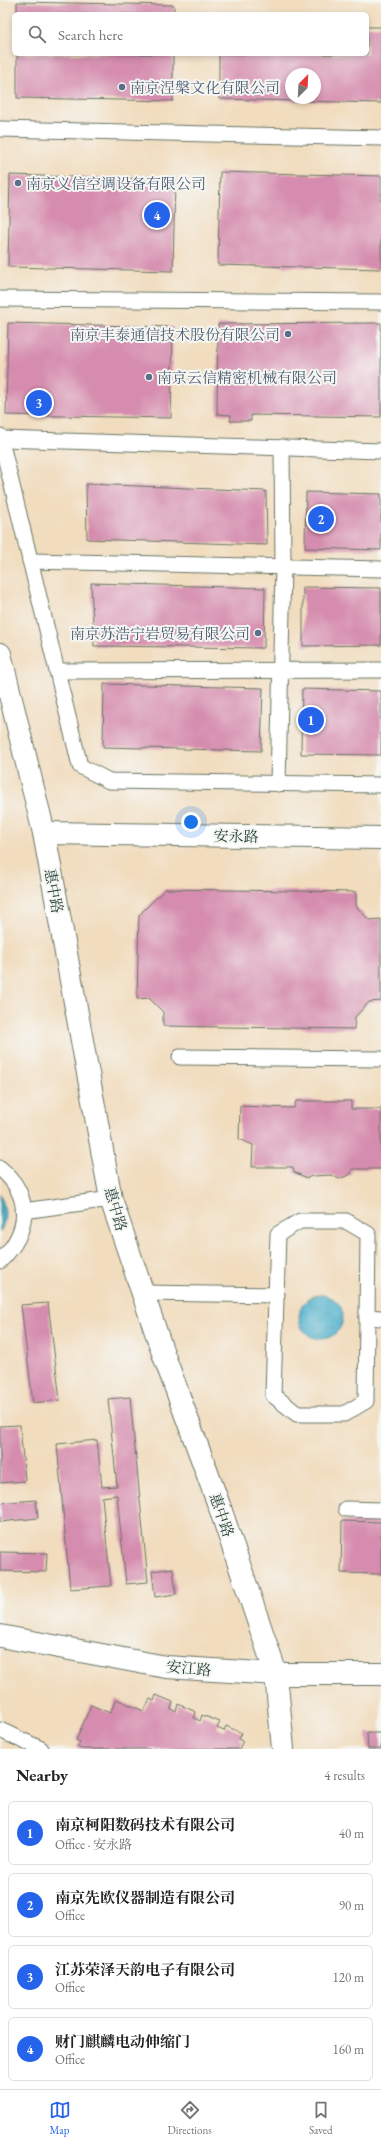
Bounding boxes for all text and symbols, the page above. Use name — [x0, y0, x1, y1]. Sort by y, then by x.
search box — [12, 12, 369, 56]
icon: search — [26, 23, 48, 45]
text: Search here — [58, 25, 123, 44]
north arrow — [285, 68, 321, 104]
place label: 南京涅槃文化有限公司 — [130, 78, 280, 97]
marker: 南京涅槃文化有限公司 — [117, 82, 127, 92]
place label: 南京义信空调设备有限公司 — [26, 174, 206, 193]
marker: 南京义信空调设备有限公司 — [13, 178, 23, 188]
pin: 4 — [144, 200, 170, 230]
place label: 南京丰泰通信技术股份有限公司 — [70, 325, 280, 344]
marker: 南京丰泰通信技术股份有限公司 — [283, 329, 293, 339]
place label: 南京云信精密机械有限公司 — [157, 368, 337, 387]
marker: 南京云信精密机械有限公司 — [144, 372, 154, 382]
pin: 3 — [26, 388, 52, 418]
pin: 2 — [308, 504, 334, 534]
place label: 南京苏浩宁岩贸易有限公司 — [70, 624, 250, 643]
marker: 南京苏浩宁岩贸易有限公司 — [253, 628, 263, 638]
pin: 1 — [298, 705, 324, 735]
your location — [181, 812, 201, 832]
street label: 安永路 — [213, 826, 259, 846]
street label: 惠中路 — [41, 867, 67, 915]
street label: 惠中路 — [101, 1185, 131, 1233]
street label: 惠中路 — [206, 1491, 238, 1539]
street label: 安江路 — [166, 1657, 212, 1679]
text: Nearby — [16, 1764, 68, 1786]
text: 4 results — [324, 1767, 365, 1784]
text: 南京柯阳数码技术有限公司 — [55, 1815, 235, 1834]
text: 1 — [27, 1825, 33, 1842]
text: 40 m — [339, 1825, 364, 1842]
text: Office · 安永路 — [55, 1836, 132, 1853]
text: 南京先欧仪器制造有限公司 — [55, 1888, 235, 1907]
text: 2 — [27, 1897, 33, 1914]
text: 90 m — [339, 1897, 364, 1914]
text: Office — [55, 1907, 85, 1924]
text: 江苏荣泽天韵电子有限公司 — [55, 1960, 235, 1979]
text: 3 — [27, 1969, 33, 1986]
text: 120 m — [333, 1969, 364, 1986]
text: Office — [55, 1979, 85, 1996]
text: 财门麒麟电动伸缩门 — [55, 2032, 190, 2051]
text: 4 — [27, 2041, 33, 2058]
text: 160 m — [333, 2041, 364, 2058]
text: Office — [55, 2051, 85, 2068]
tab: Map — [49, 2099, 71, 2137]
tab: Directions — [168, 2099, 212, 2137]
tab: Saved — [309, 2099, 332, 2137]

